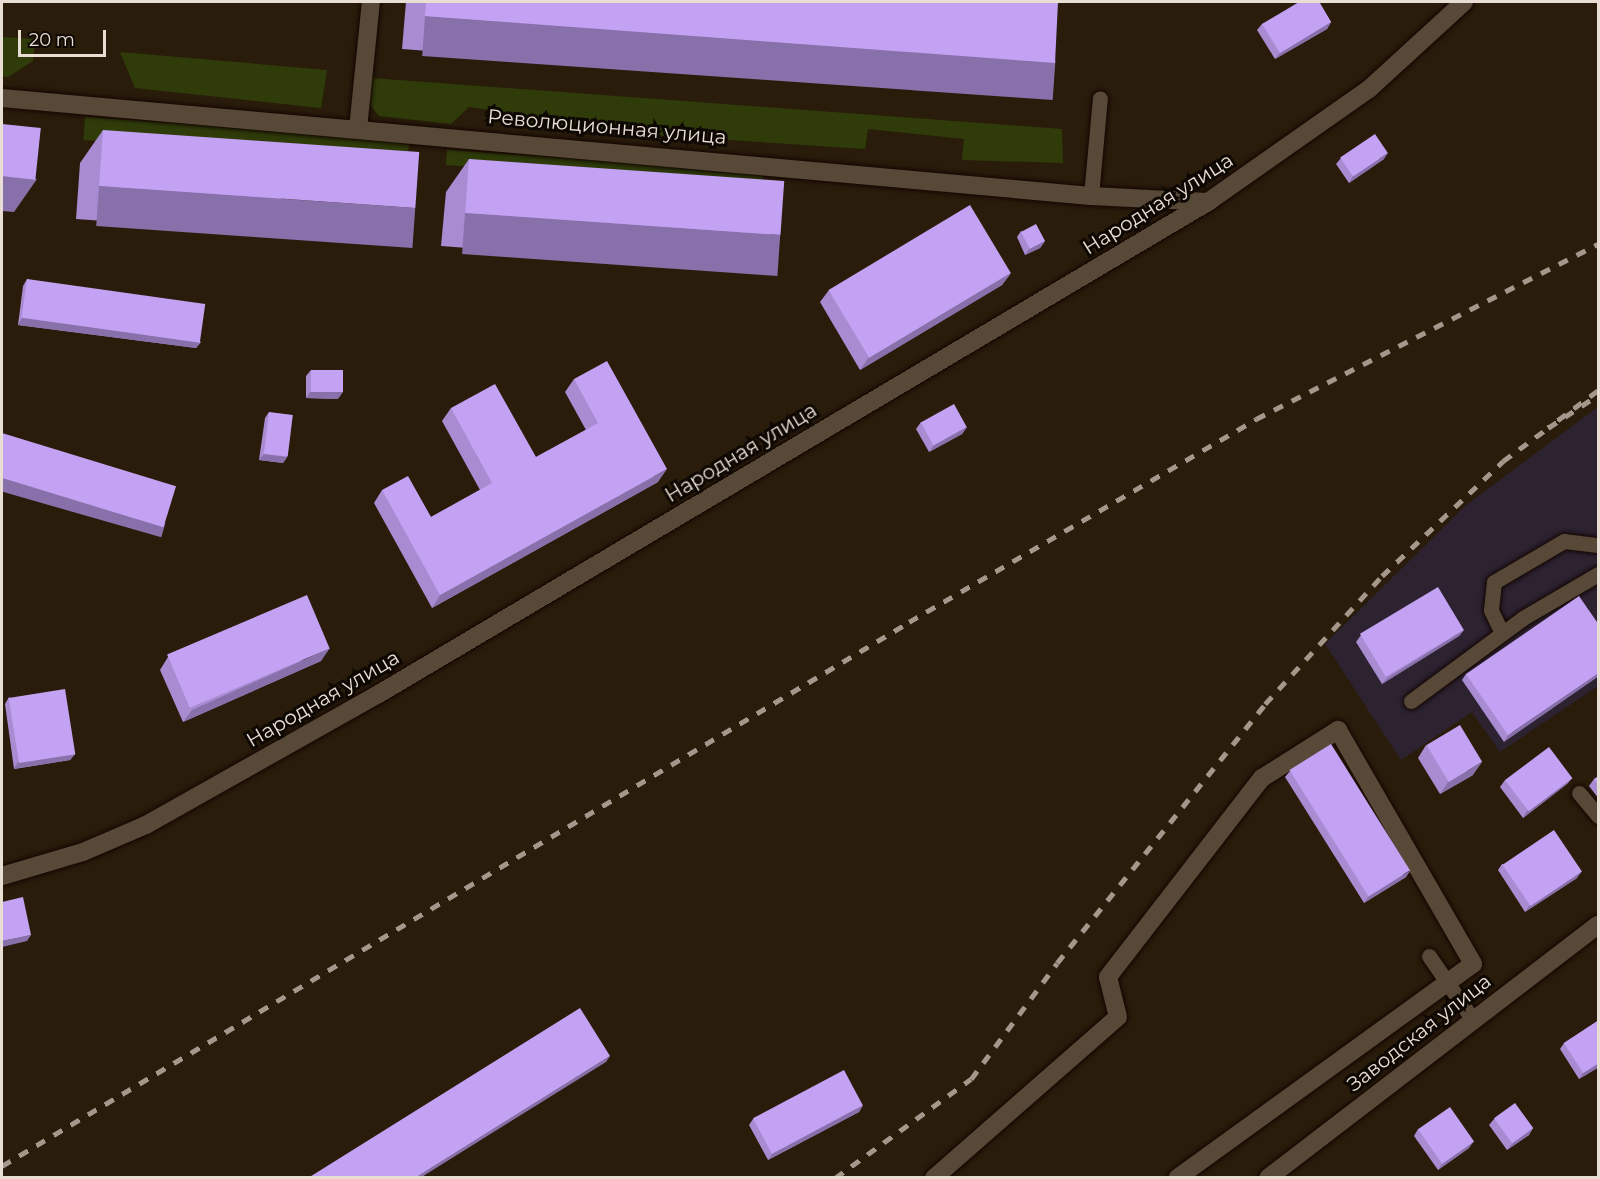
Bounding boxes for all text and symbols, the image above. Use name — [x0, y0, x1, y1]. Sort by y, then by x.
scale bar — [21, 18, 110, 56]
text: 20 m — [29, 29, 75, 51]
street label: Революционная улица — [487, 105, 727, 149]
street label: Народная улица — [1079, 148, 1237, 260]
street label: Народная улица — [661, 398, 821, 508]
street label: Народная улица — [242, 645, 404, 753]
street label: Заводская улица — [1342, 969, 1496, 1097]

